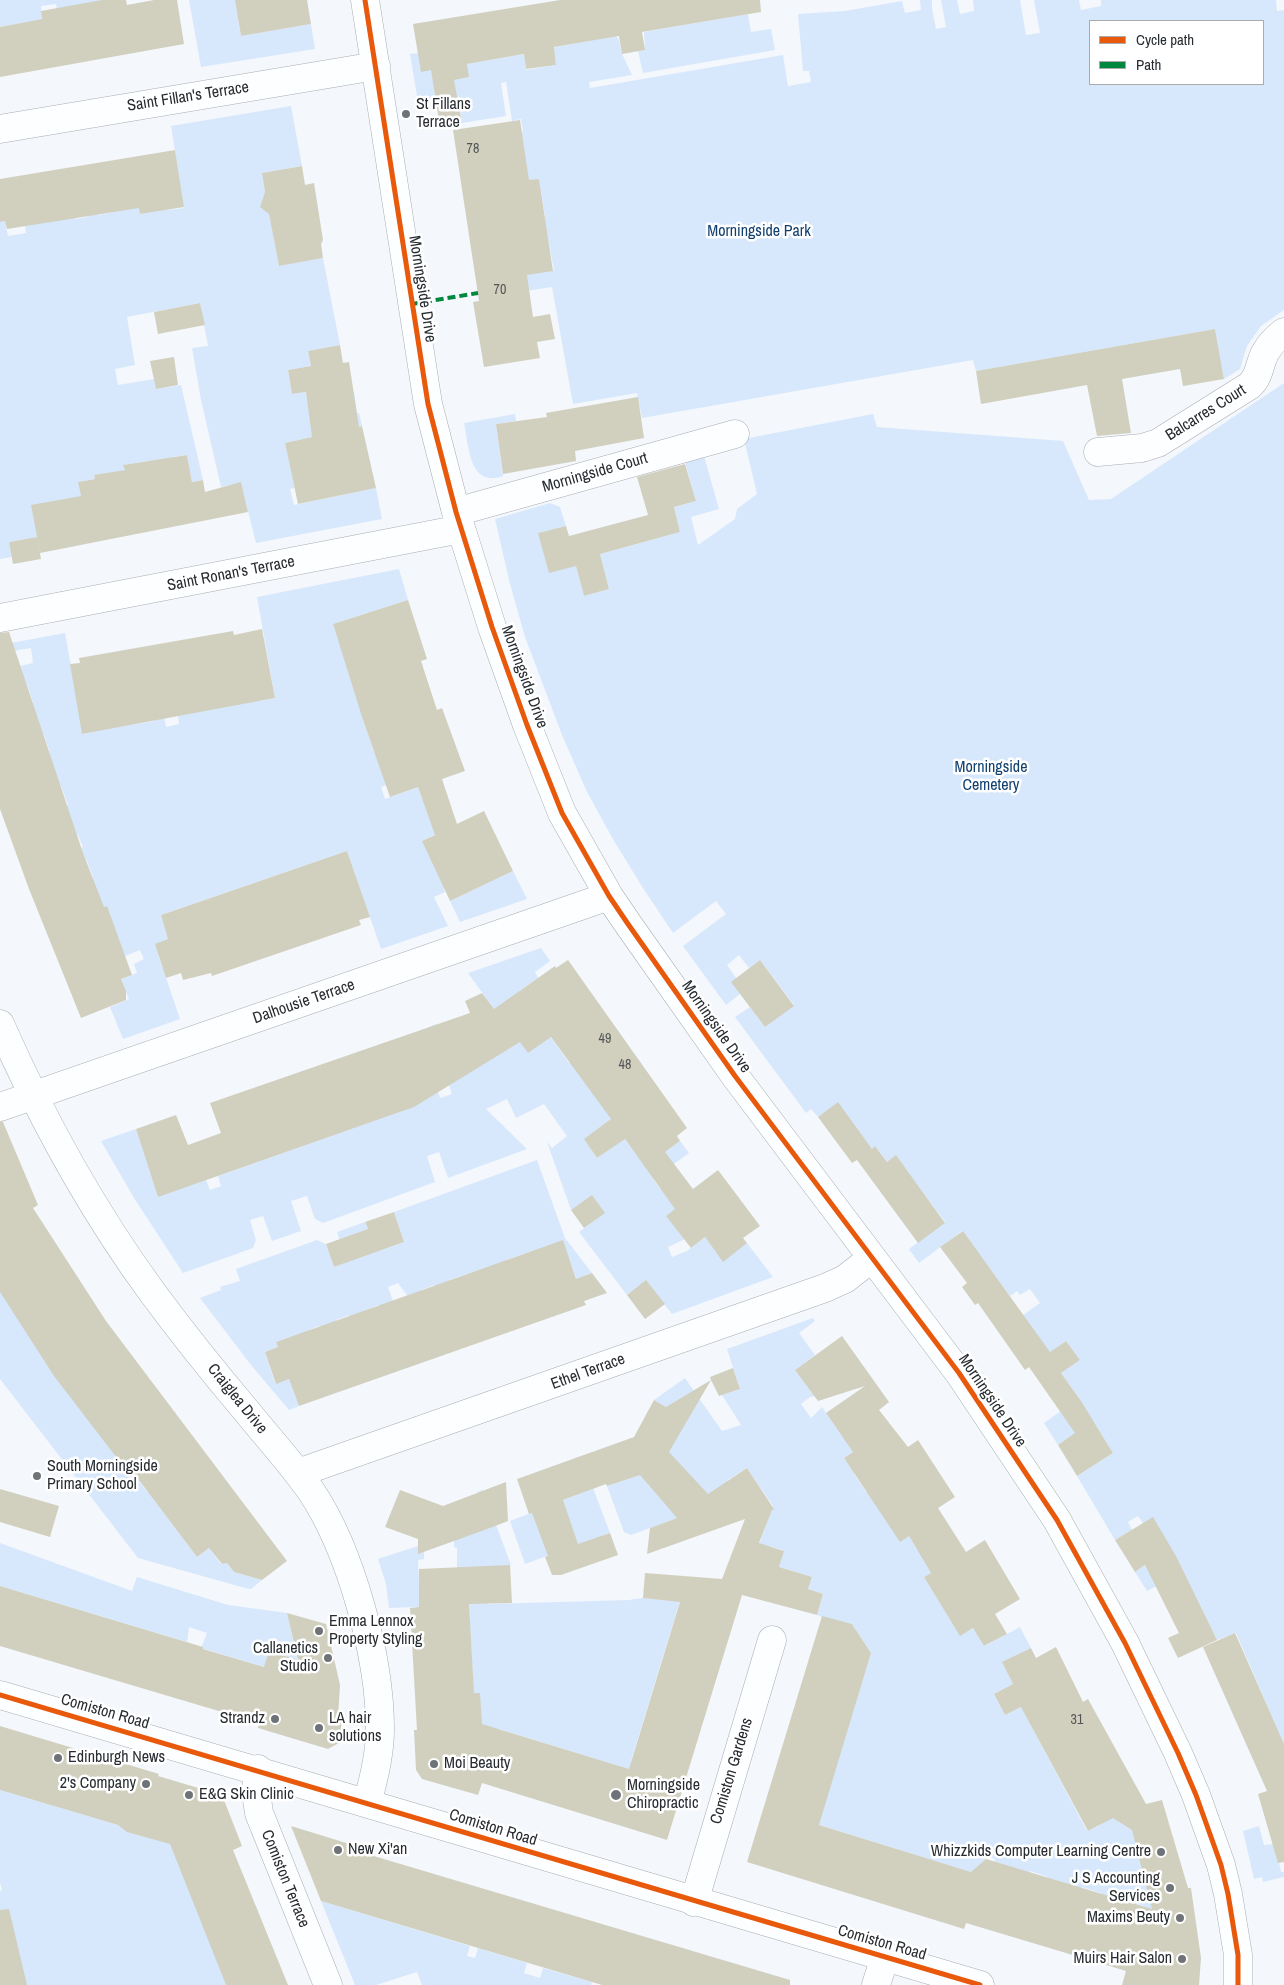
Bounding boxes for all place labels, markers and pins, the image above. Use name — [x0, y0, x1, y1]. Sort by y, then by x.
place label: St Fillans Terrace — [416, 95, 471, 133]
marker: St Fillans Terrace — [400, 108, 412, 120]
place label: South Morningside Primary School — [47, 1457, 158, 1495]
marker: South Morningside Primary School — [31, 1470, 43, 1482]
place label: Emma Lennox Property Styling — [329, 1612, 422, 1650]
marker: Emma Lennox Property Styling — [313, 1625, 325, 1637]
place label: Callanetics Studio — [253, 1639, 318, 1677]
marker: Callanetics Studio — [322, 1652, 334, 1664]
place label: Strandz — [220, 1709, 265, 1729]
place label: LA hair solutions — [329, 1709, 382, 1747]
marker: Strandz — [269, 1713, 281, 1725]
marker: LA hair solutions — [313, 1722, 325, 1734]
place label: Edinburgh News — [68, 1748, 165, 1768]
marker: Edinburgh News — [52, 1752, 64, 1764]
place label: Moi Beauty — [444, 1754, 510, 1774]
marker: Moi Beauty — [428, 1758, 440, 1770]
place label: 2's Company — [60, 1774, 136, 1794]
place label: Morningside Chiropractic — [627, 1776, 700, 1814]
marker: 2's Company — [140, 1778, 152, 1790]
place label: E&G Skin Clinic — [199, 1785, 294, 1805]
marker: Morningside Chiropractic — [609, 1788, 623, 1802]
marker: E&G Skin Clinic — [183, 1789, 195, 1801]
place label: New Xi'an — [348, 1840, 407, 1860]
place label: Whizzkids Computer Learning Centre — [931, 1842, 1151, 1862]
marker: New Xi'an — [332, 1844, 344, 1856]
marker: Whizzkids Computer Learning Centre — [1155, 1846, 1167, 1858]
place label: J S Accounting Services — [1072, 1869, 1160, 1907]
marker: J S Accounting Services — [1164, 1882, 1176, 1894]
place label: Maxims Beuty — [1087, 1908, 1170, 1928]
marker: Maxims Beuty — [1174, 1912, 1186, 1924]
place label: Muirs Hair Salon — [1074, 1949, 1172, 1969]
marker: Muirs Hair Salon — [1176, 1953, 1188, 1965]

